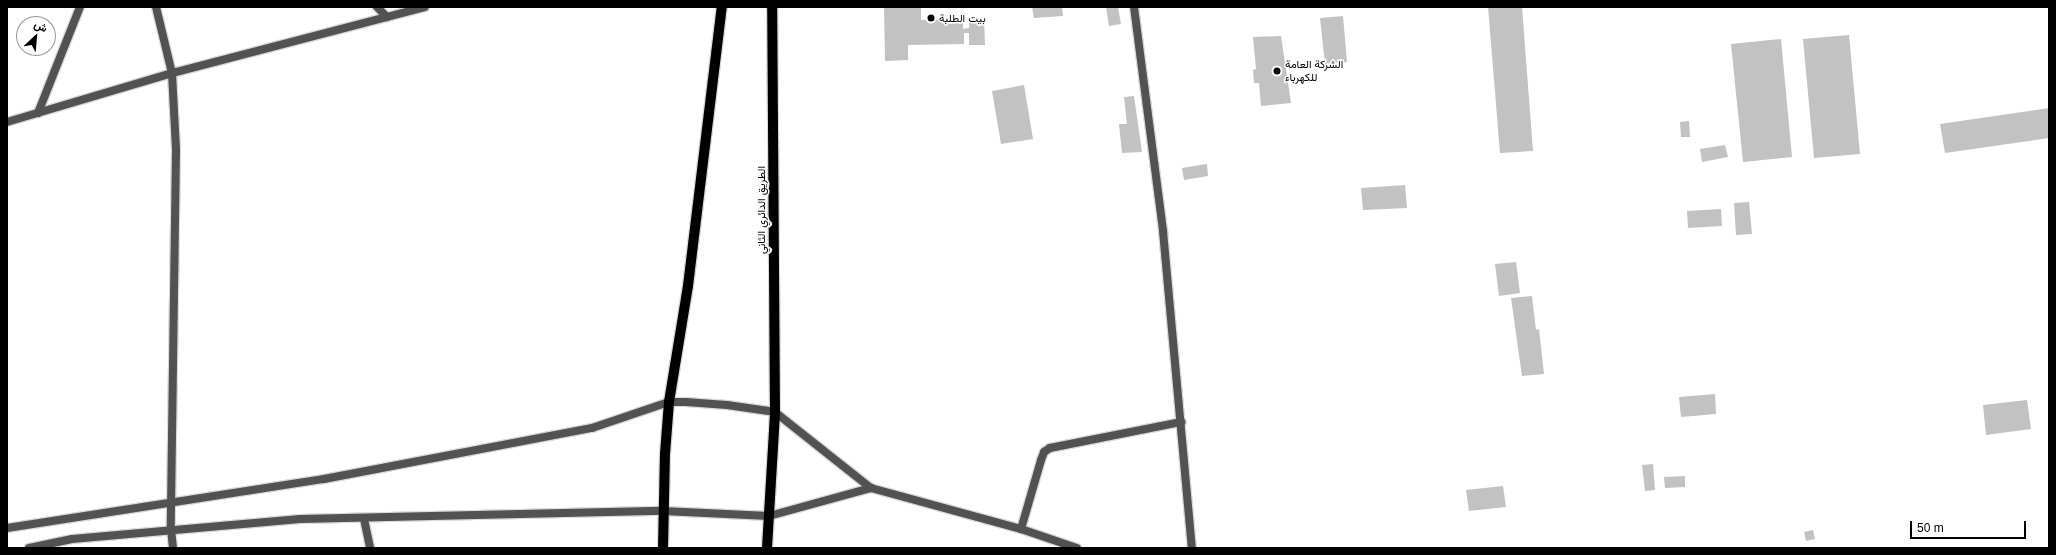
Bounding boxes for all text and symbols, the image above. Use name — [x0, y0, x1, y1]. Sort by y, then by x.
place label: بيت الطلبة — [939, 11, 986, 25]
marker: بيت الطلبة — [926, 13, 936, 23]
north arrow — [16, 16, 56, 56]
text: ش — [32, 18, 49, 34]
place label: الشركة العامة للكهرباء — [1285, 58, 1343, 84]
marker: الشركة العامة للكهرباء — [1272, 66, 1282, 76]
street label: الطريق الدائري الثاني — [754, 166, 768, 254]
scale bar — [1912, 513, 2028, 539]
text: 50 m — [1917, 521, 1944, 535]

